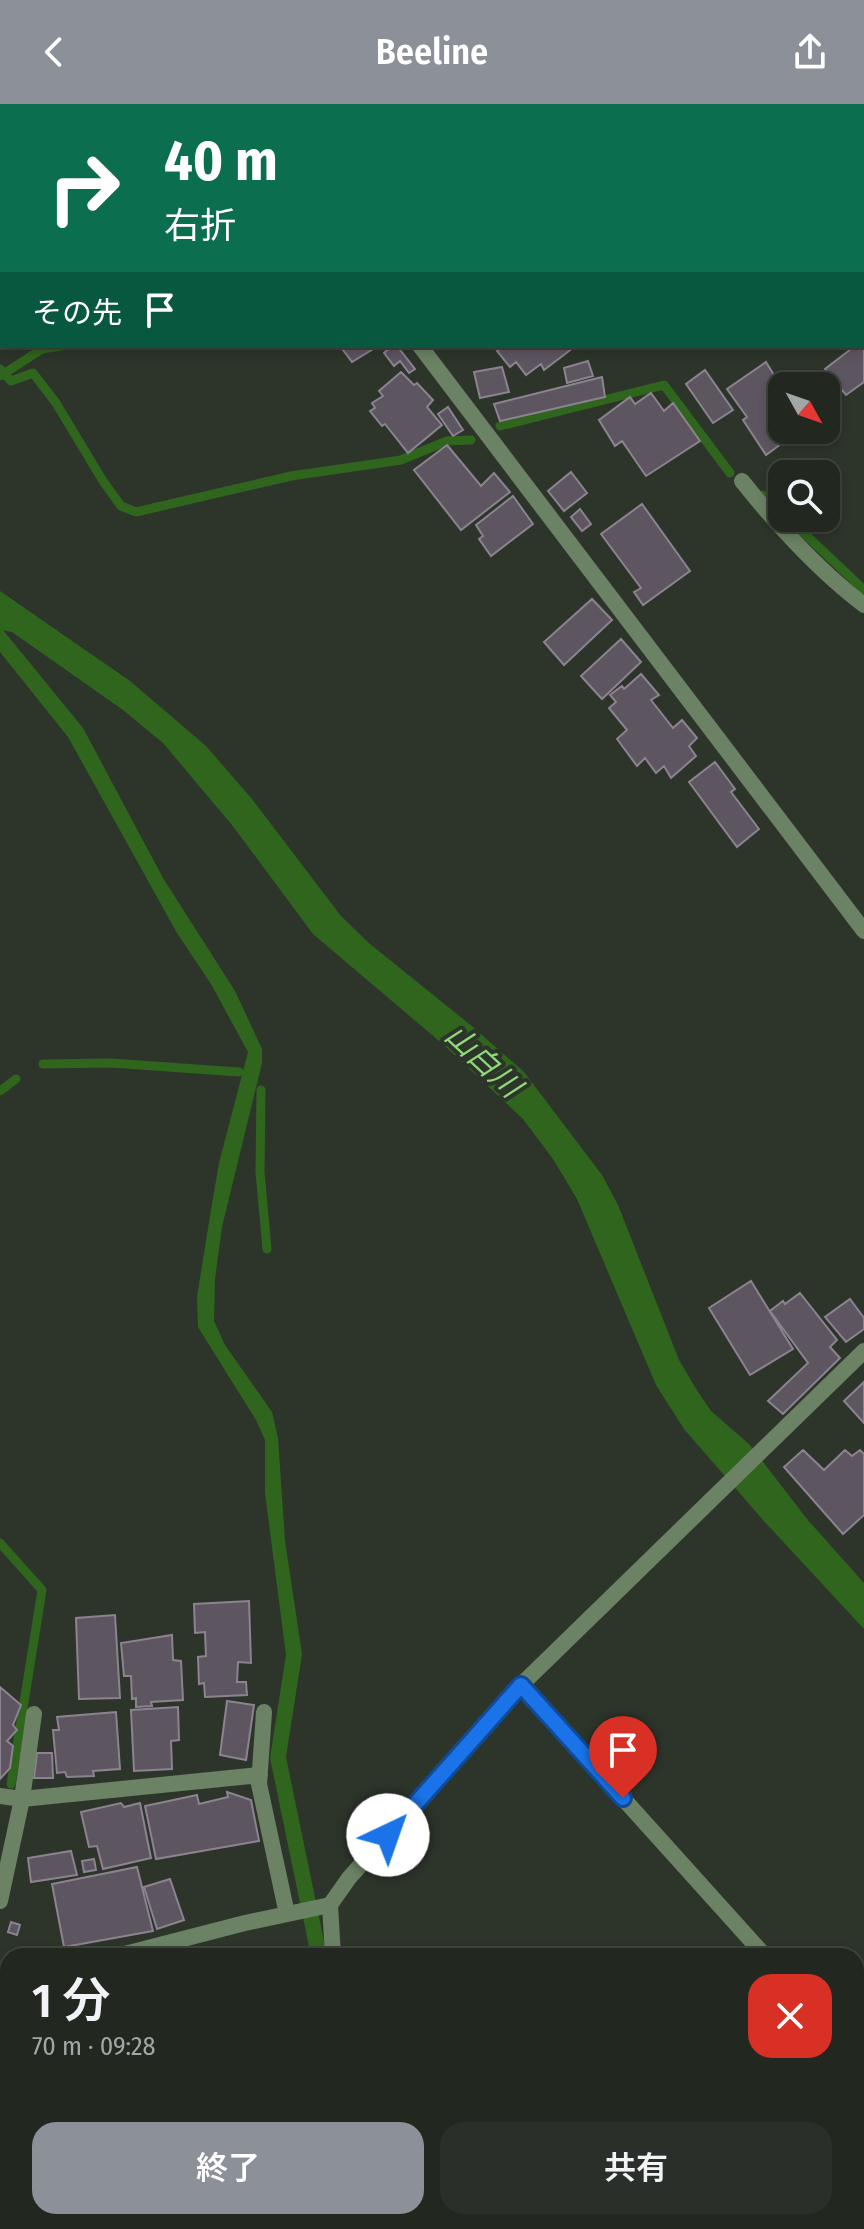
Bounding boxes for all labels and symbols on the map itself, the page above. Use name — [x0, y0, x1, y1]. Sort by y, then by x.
north arrow — [768, 372, 840, 444]
water label: 山白川 — [438, 1017, 530, 1107]
pin — [589, 1716, 657, 1798]
position arrow — [346, 1793, 430, 1877]

